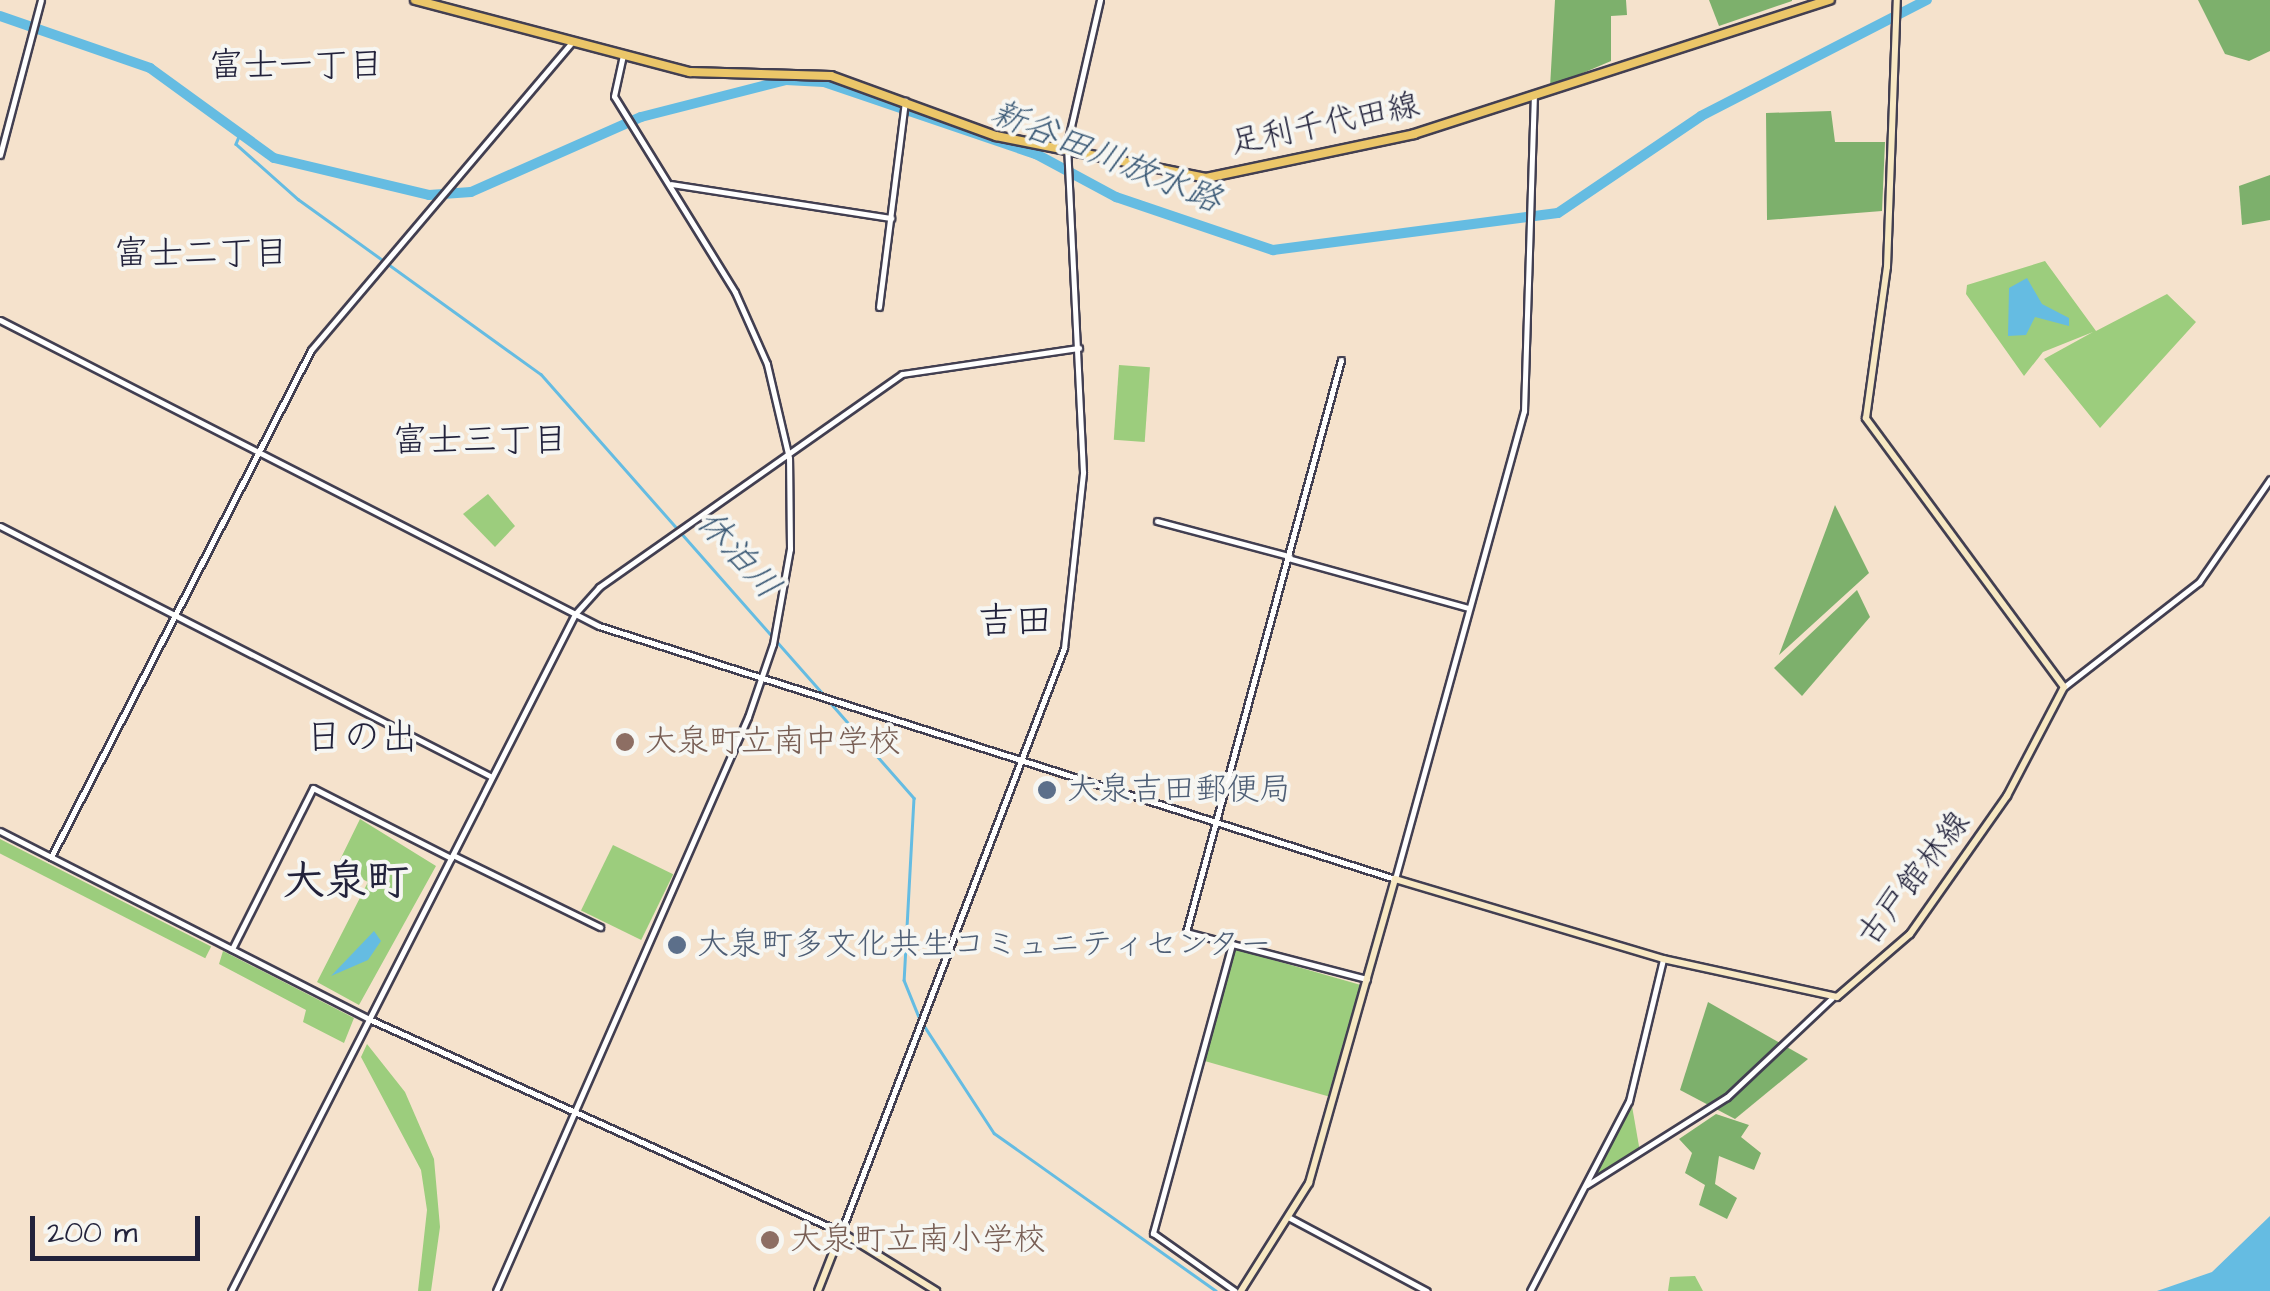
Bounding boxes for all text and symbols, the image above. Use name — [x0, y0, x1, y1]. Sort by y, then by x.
district label: 富士一丁目 — [209, 45, 383, 87]
street label: 足利千代田線 — [1227, 86, 1423, 164]
water label: 新谷田川放水路 — [985, 92, 1227, 222]
district label: 富士二丁目 — [114, 233, 288, 275]
district label: 富士三丁目 — [393, 420, 567, 462]
water label: 休泊川 — [687, 502, 789, 608]
district label: 吉田 — [977, 600, 1053, 646]
district label: 日の出 — [305, 716, 419, 762]
place label: 大泉町立南中学校 — [645, 723, 901, 761]
marker: 大泉町立南中学校 — [614, 731, 636, 753]
place label: 大泉吉田郵便局 — [1067, 771, 1291, 809]
marker: 大泉吉田郵便局 — [1036, 779, 1058, 801]
street label: 古戸館林線 — [1850, 804, 1978, 954]
district label: 大泉町 — [283, 857, 409, 907]
place label: 大泉町多文化共生コミュニティセンター — [697, 926, 1273, 964]
marker: 大泉町多文化共生コミュニティセンター — [666, 934, 688, 956]
scale bar — [35, 1196, 205, 1258]
text: 200 m — [47, 1212, 137, 1254]
place label: 大泉町立南小学校 — [790, 1221, 1046, 1259]
marker: 大泉町立南小学校 — [759, 1229, 781, 1251]

